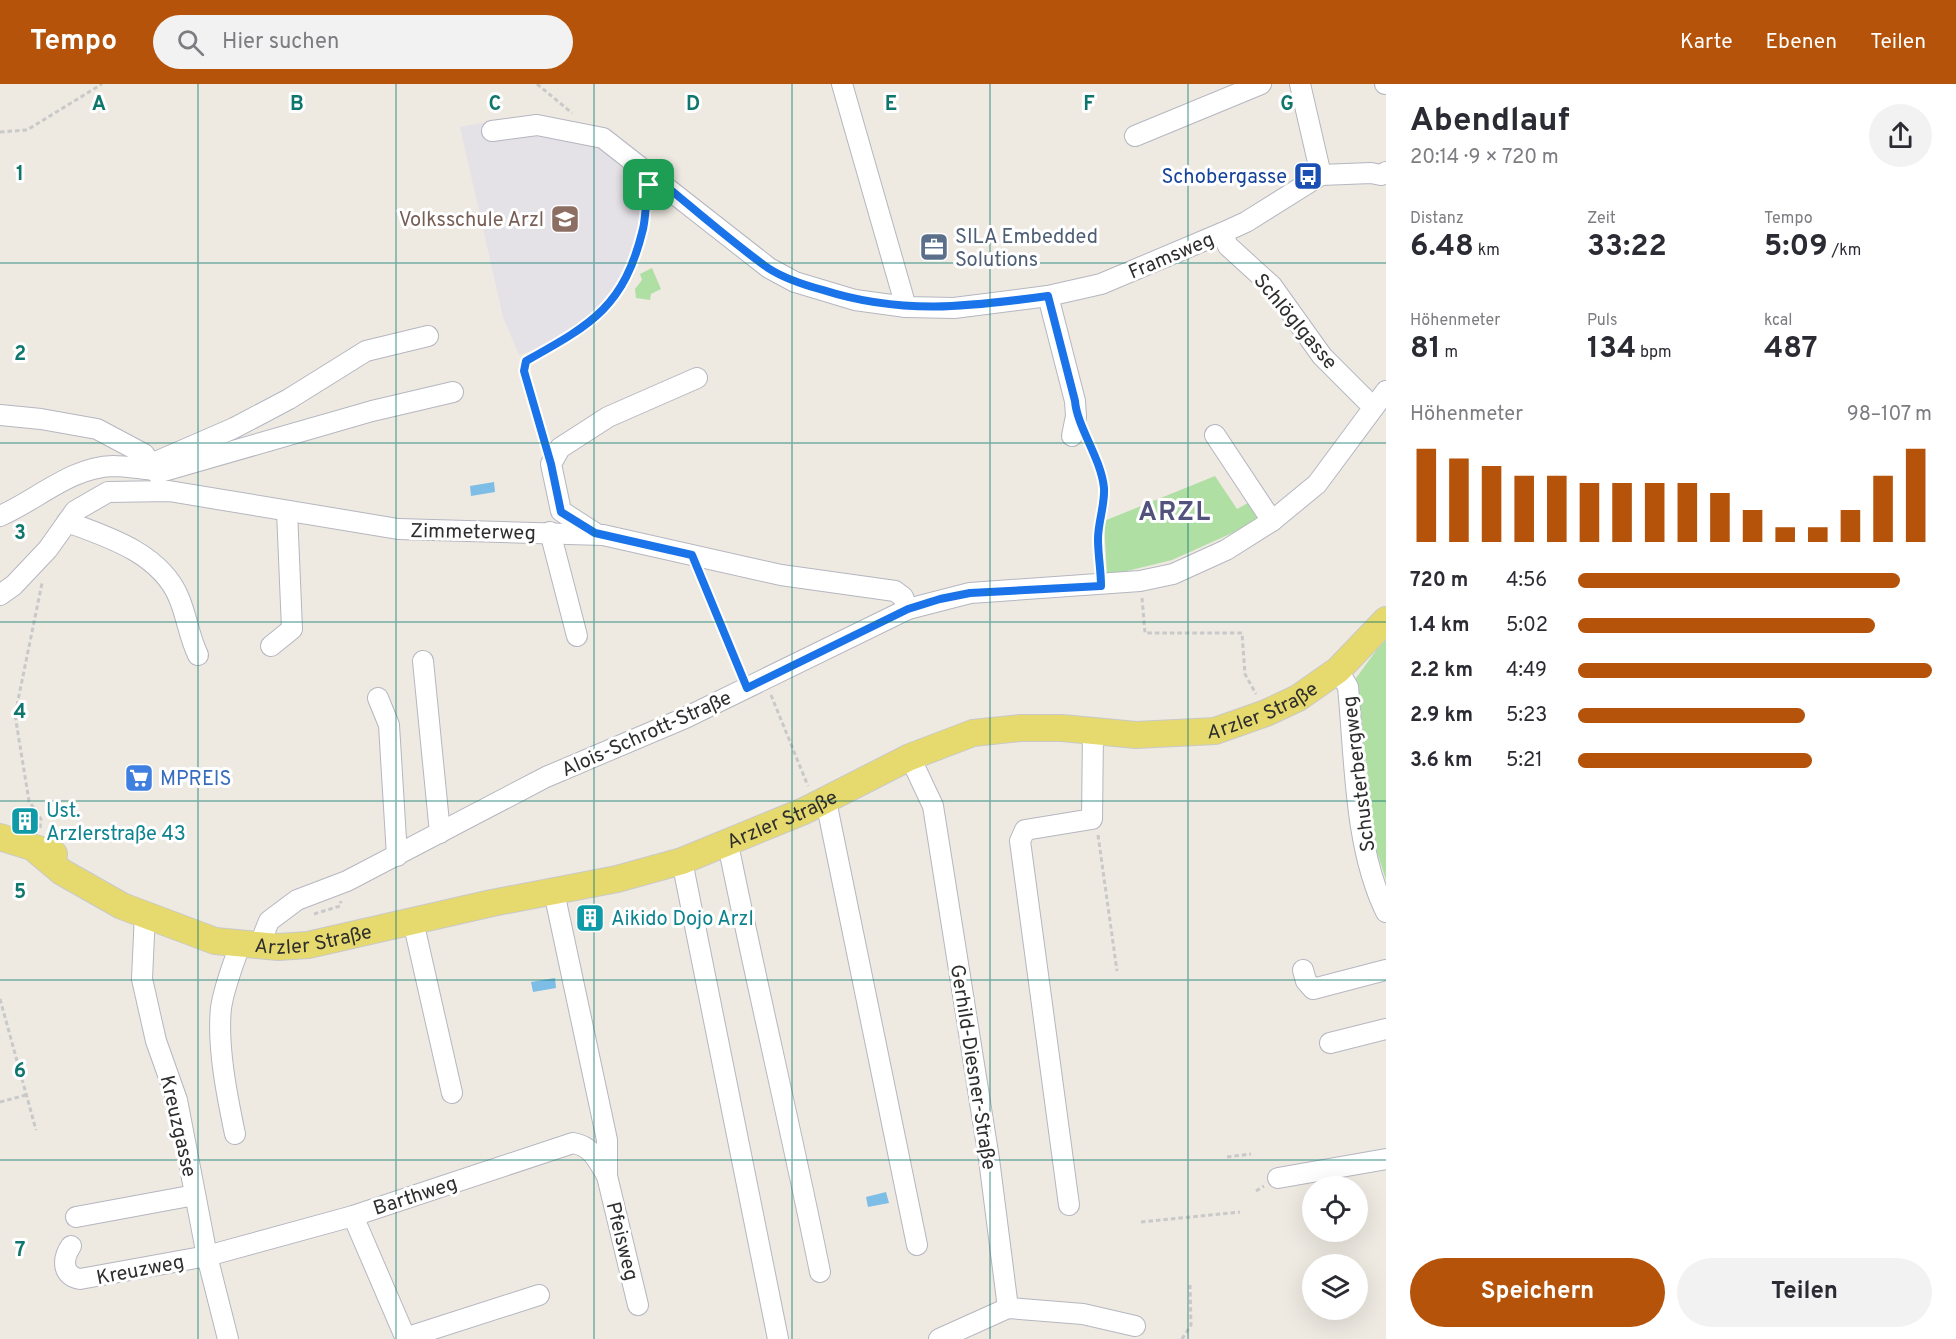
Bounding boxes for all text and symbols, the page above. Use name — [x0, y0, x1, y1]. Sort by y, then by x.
search box — [153, 15, 573, 69]
text: Tempo — [30, 24, 117, 60]
icon: search — [174, 26, 207, 59]
text: Hier suchen — [222, 29, 339, 56]
text: Karte — [1680, 29, 1732, 56]
text: Ebenen — [1765, 29, 1837, 56]
text: Teilen — [1870, 29, 1926, 56]
text: A — [92, 92, 106, 118]
text: B — [290, 92, 304, 118]
text: C — [489, 92, 501, 118]
text: D — [686, 92, 700, 118]
text: E — [885, 92, 897, 118]
text: F — [1083, 92, 1095, 118]
text: G — [1280, 92, 1294, 118]
text: Abendlauf — [1410, 101, 1570, 143]
button: share — [1869, 104, 1932, 167]
text: 20:14 · 9 × 720 m — [1410, 145, 1559, 171]
pin — [623, 159, 674, 210]
bus stop icon: Schobergasse — [1292, 160, 1324, 192]
text: 1 — [16, 162, 24, 188]
place label: Schobergasse — [1162, 165, 1287, 191]
icon: arrive — [632, 168, 665, 201]
school or university icon: Volksschule Arzl — [549, 203, 581, 235]
place label: Volksschule Arzl — [399, 208, 544, 234]
text: Distanz — [1410, 209, 1464, 229]
text: Zeit — [1587, 209, 1616, 229]
text: Tempo — [1764, 209, 1813, 229]
place label: SILA Embedded Solutions — [955, 225, 1098, 274]
street label: Framsweg — [1125, 227, 1219, 286]
text: 6.48 — [1410, 229, 1474, 266]
text: 33:22 — [1587, 229, 1667, 266]
text: 5:09 — [1764, 229, 1828, 266]
office icon: SILA Embedded Solutions — [918, 231, 950, 263]
text: km — [1474, 241, 1500, 261]
text: /km — [1828, 241, 1861, 261]
street label: Schlöglgasse — [1247, 269, 1342, 376]
text: Höhenmeter — [1410, 311, 1500, 331]
text: Puls — [1587, 311, 1618, 331]
text: kcal — [1764, 311, 1792, 331]
text: 81 — [1410, 331, 1441, 368]
text: 134 — [1587, 331, 1636, 368]
text: 487 — [1764, 331, 1818, 368]
text: 2 — [14, 342, 26, 368]
text: m — [1441, 343, 1458, 363]
text: bpm — [1636, 343, 1671, 363]
text: Höhenmeter — [1410, 402, 1523, 428]
text: 98–107 m — [1847, 402, 1932, 428]
district label: ARZL — [1138, 497, 1212, 530]
street label: Zimmeterweg — [410, 519, 536, 547]
text: 3 — [14, 521, 26, 547]
text: 720 m — [1410, 568, 1468, 594]
text: 4:56 — [1506, 568, 1547, 594]
text: 1.4 km — [1410, 613, 1470, 639]
text: 5:02 — [1506, 613, 1548, 639]
text: 2.2 km — [1410, 658, 1473, 684]
text: 4:49 — [1506, 658, 1547, 684]
street label: Arzler Straße — [1207, 677, 1324, 746]
street label: Alois-Schrott-Straße — [558, 686, 736, 784]
street label: Schusterbergweg — [1338, 694, 1382, 853]
text: 4 — [14, 700, 26, 726]
text: 2.9 km — [1410, 703, 1473, 729]
text: 5:23 — [1506, 703, 1547, 729]
text: 3.6 km — [1410, 748, 1472, 774]
text: 5:21 — [1506, 748, 1543, 774]
supermarket icon: MPREIS — [123, 762, 155, 794]
place label: MPREIS — [160, 767, 231, 793]
street label: Arzler Straße — [723, 785, 842, 856]
place label: Ust. Arzlerstraße 43 — [46, 799, 186, 848]
building icon: Ust. Arzlerstraße 43 — [9, 805, 41, 837]
text: 5 — [14, 880, 26, 906]
building icon: Aikido Dojo Arzl — [574, 902, 606, 934]
place label: Aikido Dojo Arzl — [611, 907, 754, 933]
street label: Arzler Straße — [253, 920, 375, 962]
street label: Gerhild-Diesner-Straße — [943, 963, 1001, 1172]
text: 6 — [14, 1059, 26, 1085]
street label: Kreuzgasse — [153, 1073, 201, 1180]
street label: Barthweg — [370, 1171, 461, 1223]
map controls — [1302, 1176, 1368, 1320]
button: locate — [1302, 1176, 1368, 1242]
street label: Pfeisweg — [599, 1199, 643, 1284]
text: 7 — [15, 1238, 25, 1264]
street label: Kreuzweg — [94, 1250, 186, 1292]
button: layers — [1302, 1254, 1368, 1320]
button: Speichern — [1410, 1258, 1665, 1327]
button: Teilen — [1677, 1258, 1932, 1327]

